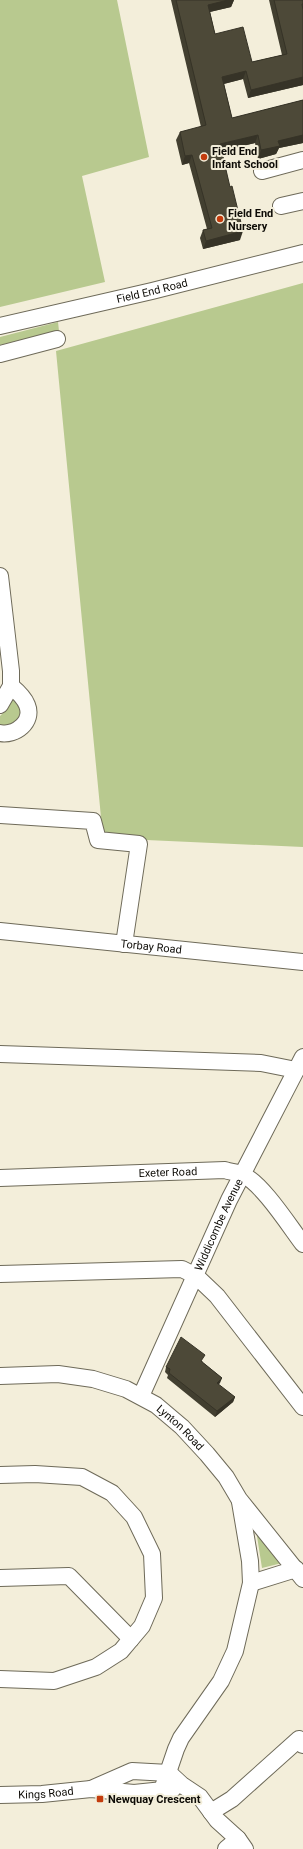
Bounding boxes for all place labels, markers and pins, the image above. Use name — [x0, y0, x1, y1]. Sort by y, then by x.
place label: Field End Infant School — [212, 145, 278, 171]
marker: Field End Infant School — [199, 152, 209, 162]
place label: Field End Nursery — [228, 207, 273, 233]
marker: Field End Nursery — [215, 214, 225, 224]
place label: Newquay Crescent — [108, 1793, 201, 1806]
marker: Newquay Crescent — [95, 1794, 105, 1804]

